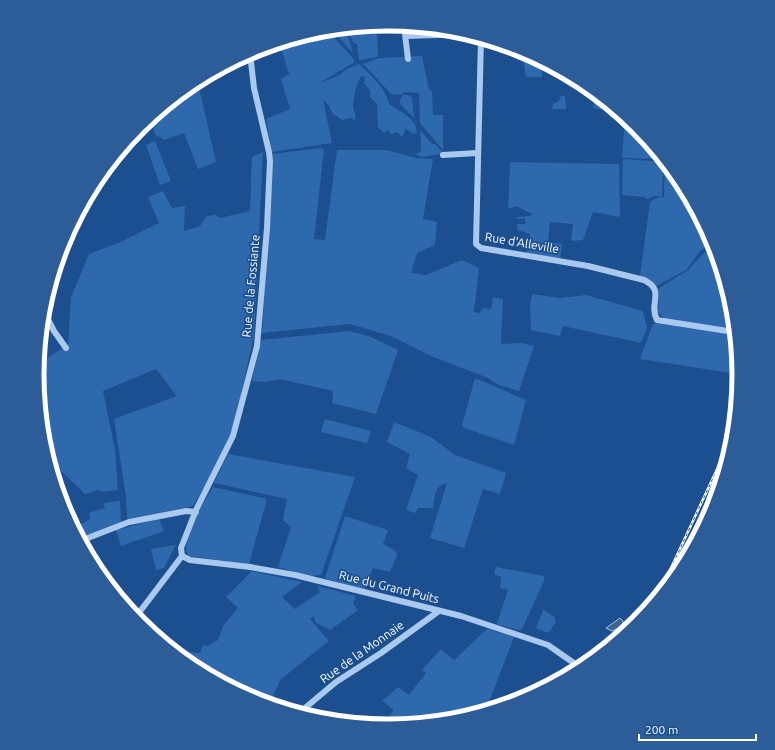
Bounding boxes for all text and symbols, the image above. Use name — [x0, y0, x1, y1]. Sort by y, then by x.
street label: Rue d'Alleville — [484, 230, 560, 255]
street label: Rue de la Fossiante — [240, 234, 261, 338]
street label: Rue du Grand Puits — [338, 568, 440, 605]
street label: Rue de la Monnaie — [317, 618, 406, 685]
scale bar — [639, 716, 756, 742]
text: 200 m — [645, 723, 678, 736]

